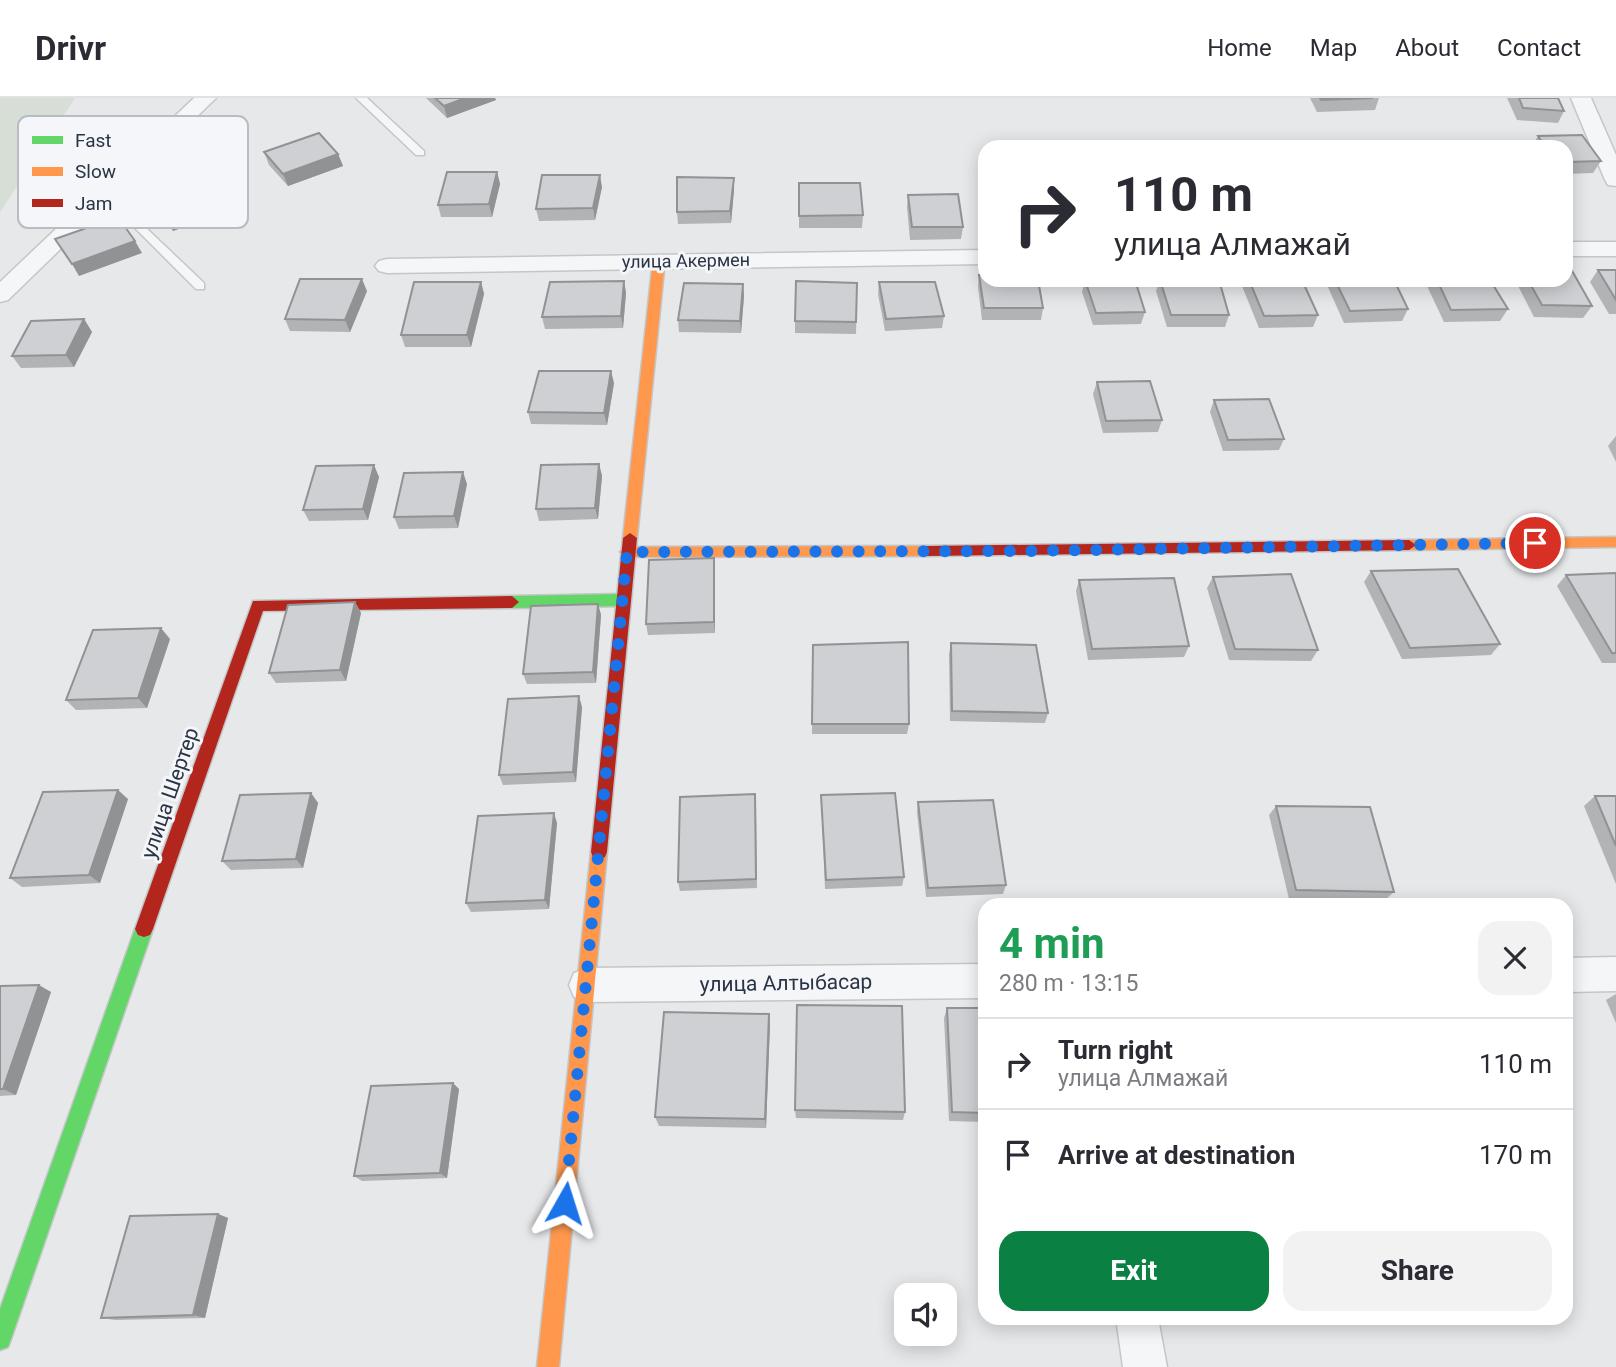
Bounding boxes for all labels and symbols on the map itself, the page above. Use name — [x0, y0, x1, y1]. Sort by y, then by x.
legend — [18, 116, 248, 228]
text: Fast — [75, 129, 112, 152]
text: Slow — [75, 160, 116, 183]
text: Jam — [75, 192, 112, 215]
street label: улица Акермен — [622, 249, 750, 272]
pin — [1505, 513, 1565, 573]
street label: улица Шертер — [136, 724, 204, 862]
street label: улица Алтыбасар — [700, 969, 872, 997]
position arrow — [528, 1166, 602, 1240]

